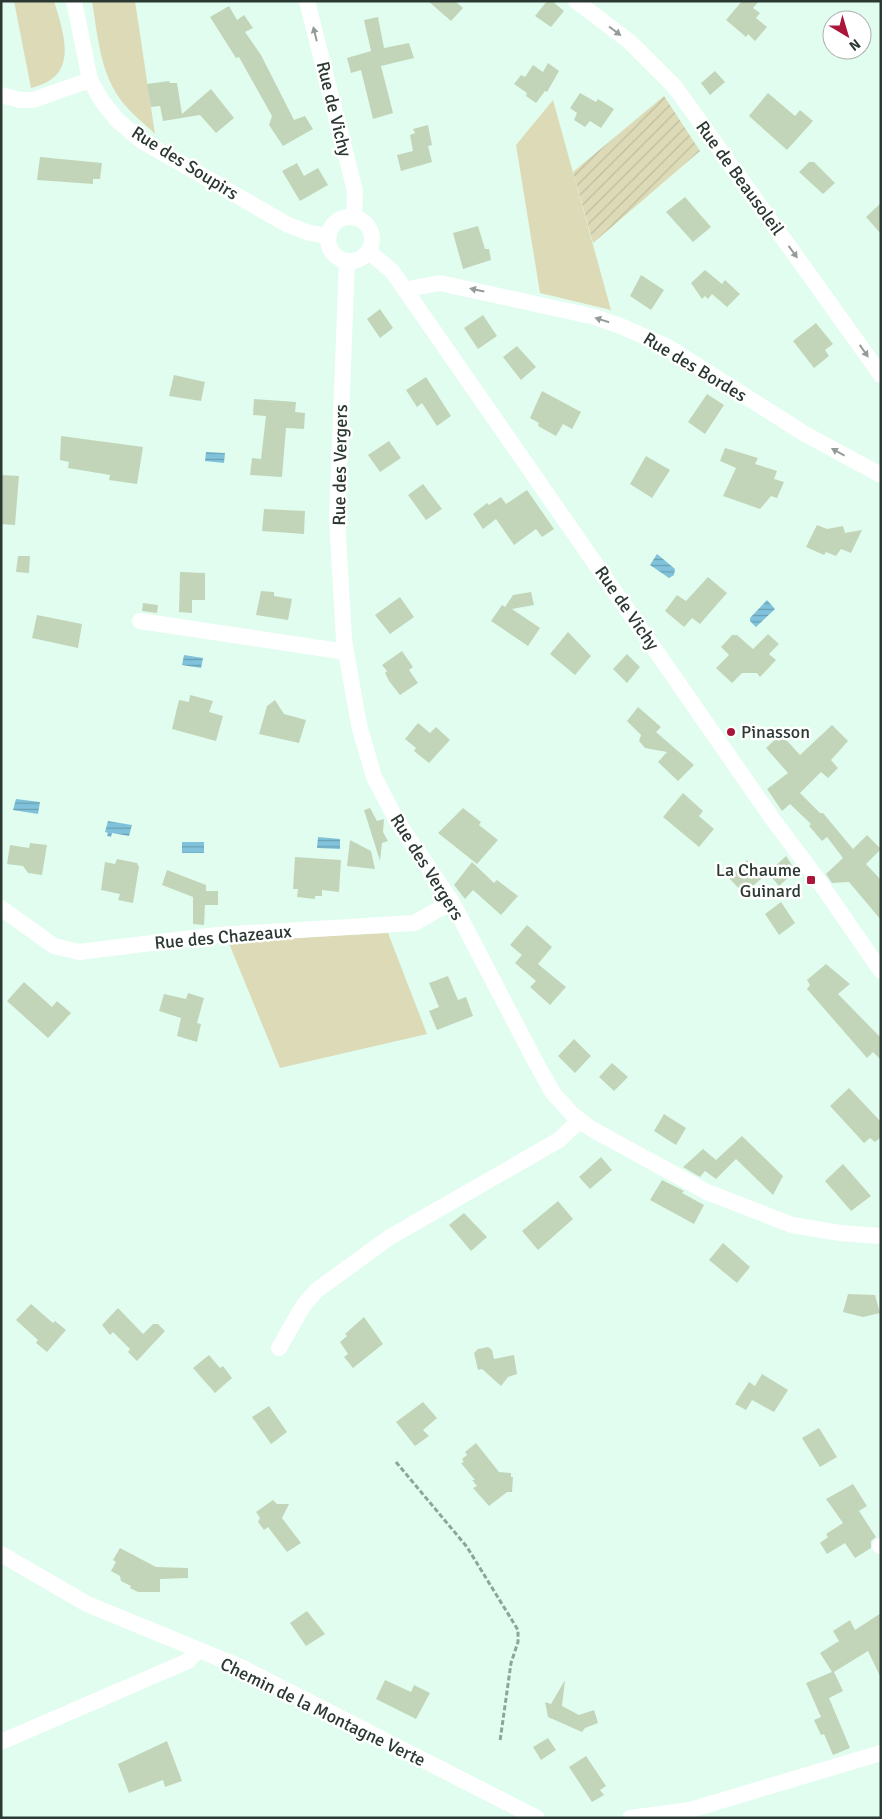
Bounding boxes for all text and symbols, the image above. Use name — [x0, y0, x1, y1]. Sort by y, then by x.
north arrow — [822, 10, 872, 60]
one-way arrow — [608, 25, 621, 36]
one-way arrow — [311, 27, 319, 42]
text: N — [846, 35, 864, 55]
street label: Rue de Vichy — [312, 59, 357, 159]
street label: Rue de Beausoleil — [691, 116, 789, 240]
street label: Rue des Soupirs — [128, 121, 243, 205]
one-way arrow — [788, 245, 798, 259]
one-way arrow — [469, 286, 484, 294]
one-way arrow — [595, 315, 610, 323]
street label: Rue des Bordes — [639, 328, 751, 407]
one-way arrow — [858, 344, 869, 357]
street label: Rue des Vergers — [328, 404, 352, 526]
one-way arrow — [831, 448, 845, 456]
street label: Rue de Vichy — [590, 562, 664, 655]
place label: Pinasson — [741, 721, 810, 743]
marker: Pinasson — [725, 726, 737, 738]
street label: Rue des Vergers — [385, 810, 469, 924]
place label: La Chaume Guinard — [716, 859, 801, 902]
marker: La Chaume Guinard — [805, 874, 817, 886]
street label: Rue des Chazeaux — [154, 920, 293, 954]
street label: Chemin de la Montagne Verte — [217, 1653, 429, 1771]

